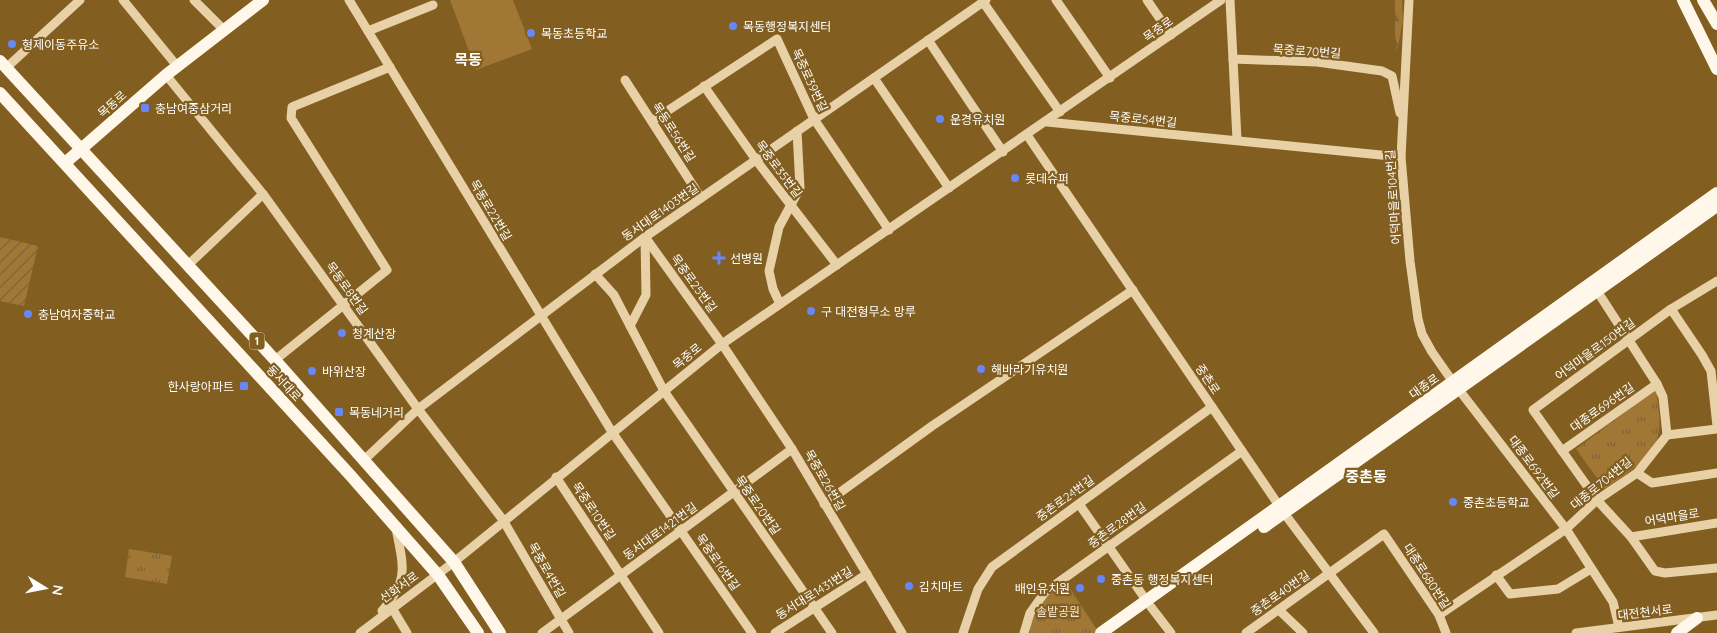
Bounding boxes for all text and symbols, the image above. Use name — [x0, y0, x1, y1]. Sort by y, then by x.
street label: 목중로 — [1140, 13, 1176, 45]
place label: 목동행정복지센터 — [743, 19, 831, 34]
marker: 목동행정복지센터 — [727, 20, 739, 32]
place label: 목동초등학교 — [541, 26, 607, 41]
marker: 목동초등학교 — [525, 27, 537, 39]
place label: 형제이동주유소 — [22, 37, 99, 52]
marker: 형제이동주유소 — [6, 38, 18, 50]
street label: 목중로70번길 — [1272, 41, 1342, 61]
street label: 목중로39번길 — [789, 46, 831, 114]
district label: 목동 — [454, 50, 482, 69]
street label: 목동로 — [95, 87, 129, 121]
street label: 목동로56번길 — [649, 99, 699, 165]
place label: 충남여중삼거리 — [155, 101, 232, 116]
marker: 충남여중삼거리 — [139, 102, 151, 114]
street label: 목중로54번길 — [1108, 108, 1178, 130]
place label: 운경유치원 — [950, 112, 1005, 127]
marker: 운경유치원 — [934, 113, 946, 125]
street label: 목중로35번길 — [753, 137, 805, 201]
street label: 어덕마을로104번길 — [1382, 149, 1404, 245]
place label: 롯데슈퍼 — [1025, 171, 1069, 186]
marker: 롯데슈퍼 — [1009, 172, 1021, 184]
street label: 목동로22번길 — [467, 177, 515, 243]
street label: 동서대로1403번길 — [619, 180, 701, 244]
street label: 목중로25번길 — [668, 251, 720, 315]
marker: 선병원 — [712, 251, 726, 265]
place label: 선병원 — [730, 251, 763, 266]
street label: 목동로8번길 — [323, 259, 371, 317]
place label: 구 대전형무소 망루 — [821, 304, 916, 319]
marker: 구 대전형무소 망루 — [805, 305, 817, 317]
place label: 충남여자중학교 — [38, 307, 115, 322]
marker: 충남여자중학교 — [22, 308, 34, 320]
street label: 어덕마을로150번길 — [1552, 315, 1638, 383]
place label: 청계산장 — [352, 326, 396, 341]
marker: 청계산장 — [336, 327, 348, 339]
road number: 1 — [250, 332, 264, 350]
street label: 목중로 — [669, 340, 705, 372]
street label: 중촌로 — [1193, 361, 1223, 397]
street label: 동서대로 — [263, 362, 305, 404]
place label: 해바라기유치원 — [991, 362, 1068, 377]
marker: 해바라기유치원 — [975, 363, 987, 375]
place label: 바위산장 — [322, 364, 366, 379]
marker: 바위산장 — [306, 365, 318, 377]
street label: 대종로 — [1406, 370, 1442, 402]
place label: 한사랑아파트 — [168, 379, 234, 394]
street label: 대종로696번길 — [1567, 379, 1637, 435]
marker: 한사랑아파트 — [238, 380, 250, 392]
place label: 목동네거리 — [349, 405, 404, 420]
marker: 목동네거리 — [333, 406, 345, 418]
street label: 대종로692번길 — [1505, 433, 1563, 501]
street label: 목중로26번길 — [801, 447, 849, 513]
street label: 대종로704번길 — [1567, 454, 1635, 512]
district label: 중촌동 — [1345, 467, 1387, 486]
street label: 목중로20번길 — [732, 472, 784, 538]
street label: 중촌로24번길 — [1033, 472, 1097, 524]
street label: 목중로10번길 — [569, 479, 619, 543]
place label: 중촌초등학교 — [1463, 495, 1529, 510]
marker: 중촌초등학교 — [1447, 496, 1459, 508]
street label: 동서대로1421번길 — [620, 499, 700, 563]
street label: 중촌로28번길 — [1085, 499, 1149, 551]
street label: 어덕마을로 — [1644, 505, 1700, 529]
street label: 목중로16번길 — [693, 531, 743, 593]
street label: 목중로4번길 — [525, 540, 569, 600]
street label: 대종로680번길 — [1400, 540, 1454, 612]
north arrow — [20, 563, 70, 613]
street label: 동서대로1431번길 — [773, 563, 855, 623]
street label: 중촌로40번길 — [1248, 567, 1312, 619]
street label: 선화서로 — [377, 568, 421, 606]
place label: 중촌동 행정복지센터 — [1111, 572, 1214, 587]
marker: 중촌동 행정복지센터 — [1095, 573, 1107, 585]
place label: 김치마트 — [919, 579, 963, 594]
marker: 김치마트 — [903, 580, 915, 592]
place label: 배인유치원 — [1015, 581, 1070, 596]
marker: 배인유치원 — [1074, 582, 1086, 594]
text: N — [48, 584, 68, 597]
street label: 대전천서로 — [1617, 601, 1673, 623]
park label: 솔밭공원 — [1036, 604, 1080, 619]

